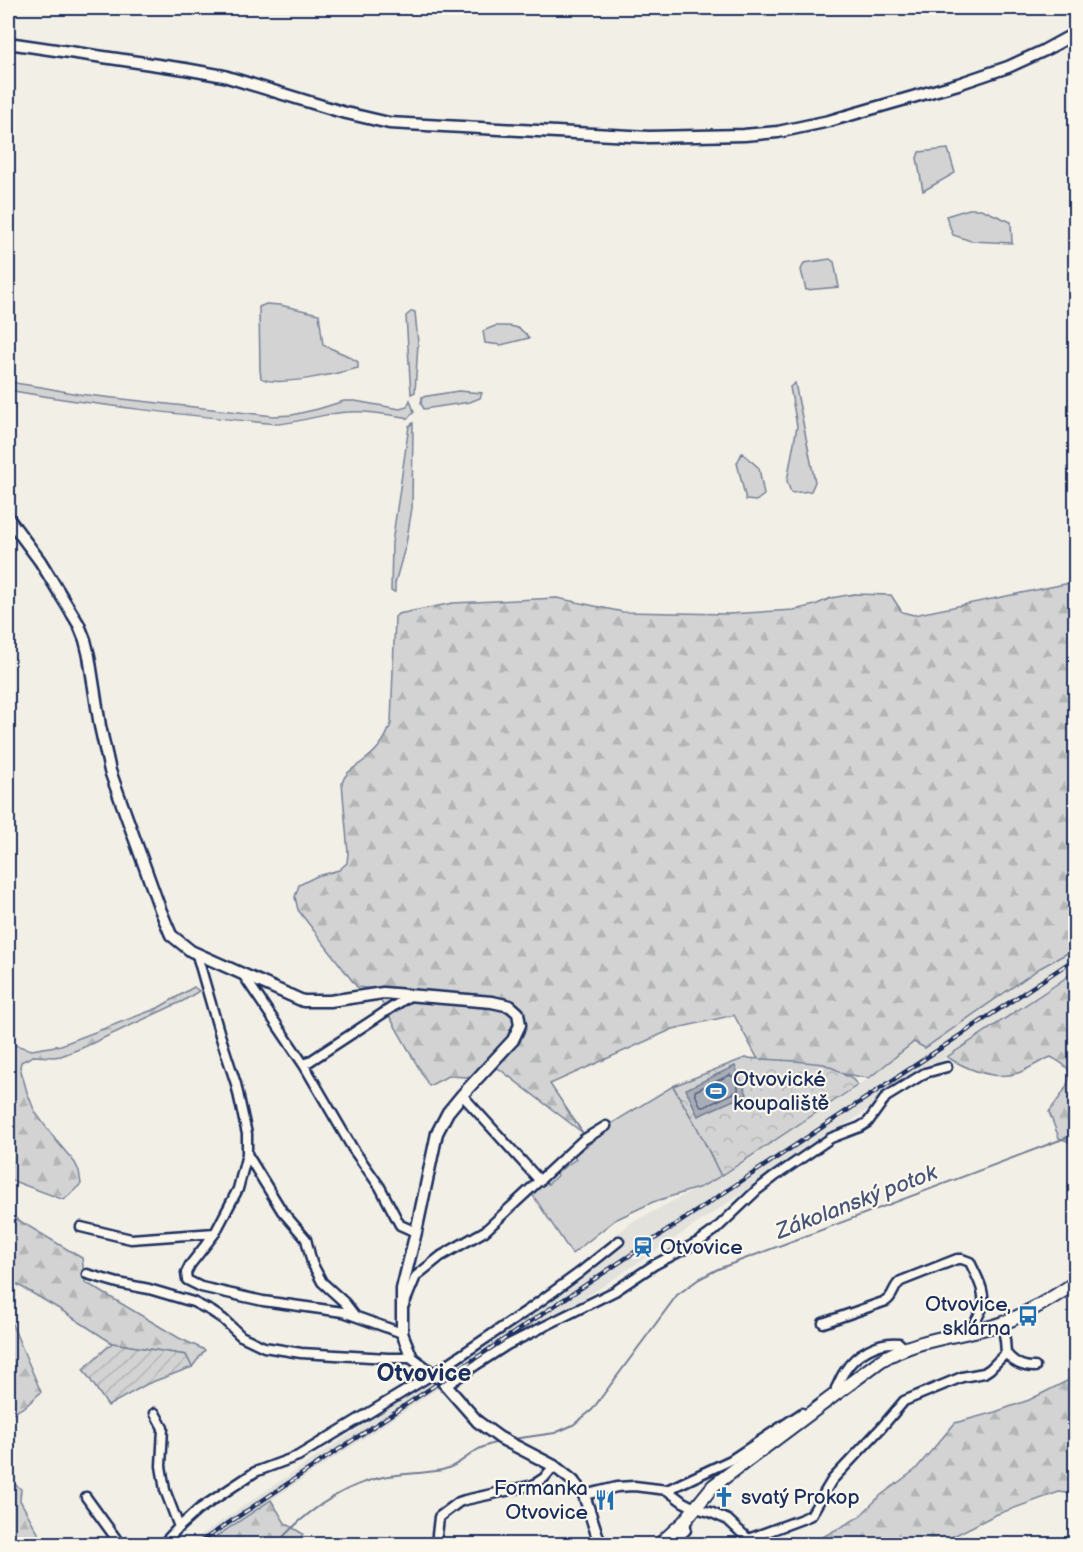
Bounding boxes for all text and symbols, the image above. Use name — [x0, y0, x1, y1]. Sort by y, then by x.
place label: Otvovické koupaliště — [733, 1067, 829, 1116]
sports icon: Otvovické koupaliště — [704, 1079, 728, 1103]
water label: Zákolanský potok — [771, 1159, 942, 1246]
station icon: Otvovice — [631, 1235, 655, 1259]
place label: Otvovice — [660, 1235, 743, 1260]
place label: Otvovice, sklárna — [925, 1292, 1011, 1341]
bus stop icon: Otvovice, sklárna — [1016, 1304, 1040, 1328]
district label: Otvovice — [377, 1359, 471, 1388]
place label: Formanka Otvovice — [494, 1476, 588, 1525]
church icon: svatý Prokop — [712, 1485, 736, 1509]
place label: svatý Prokop — [741, 1485, 860, 1510]
restaurant icon: Formanka Otvovice — [593, 1488, 617, 1512]

